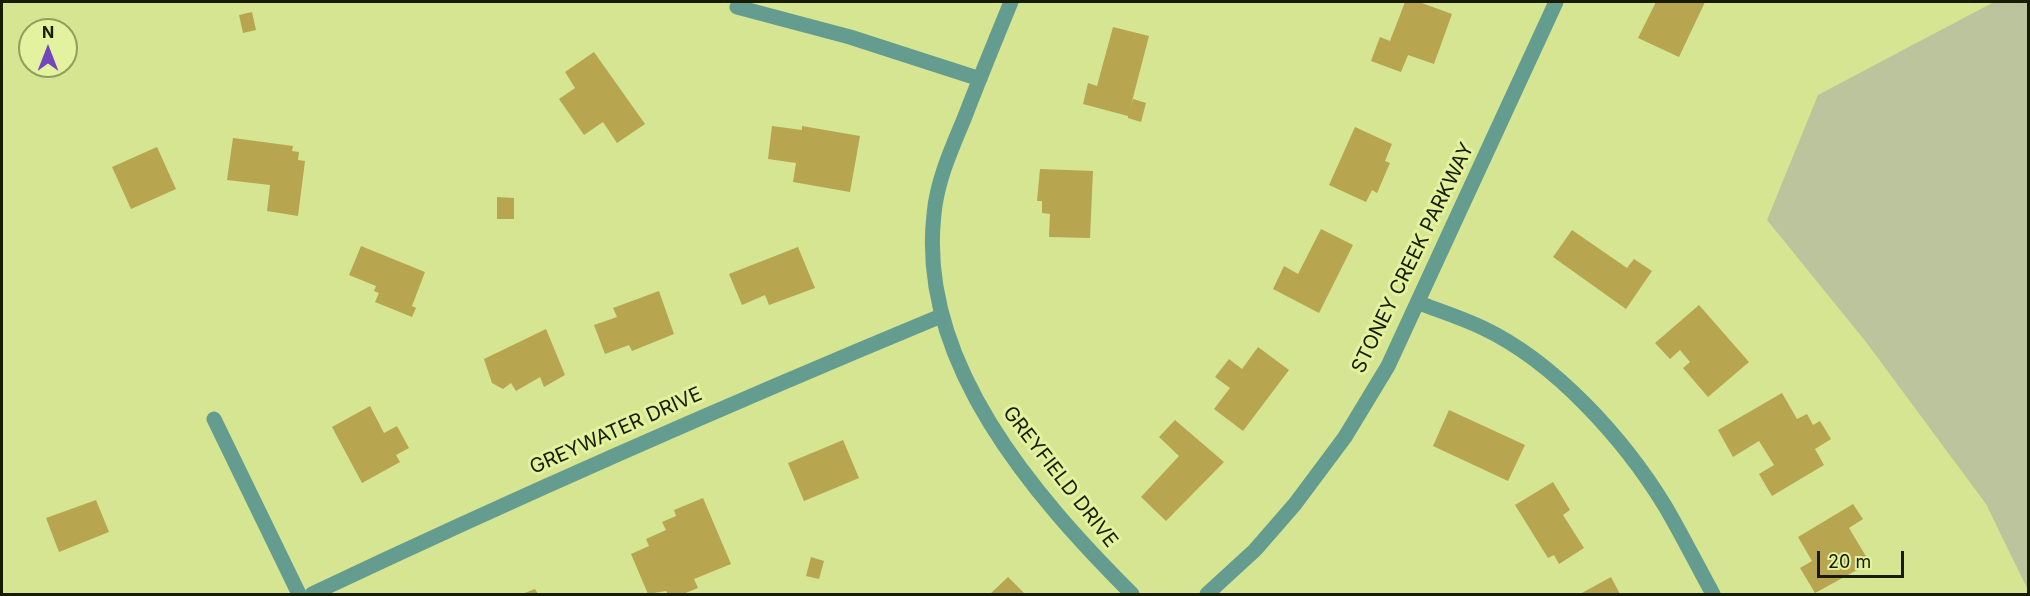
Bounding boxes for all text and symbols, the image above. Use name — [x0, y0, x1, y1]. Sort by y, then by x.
north arrow — [18, 18, 78, 78]
text: N — [42, 22, 54, 42]
street label: STONEY CREEK PARKWAY — [1347, 139, 1479, 377]
street label: GREYWATER DRIVE — [526, 382, 706, 480]
street label: GREYFIELD DRIVE — [997, 402, 1123, 552]
scale bar — [1820, 539, 1907, 577]
text: 20 m — [1828, 551, 1871, 572]

